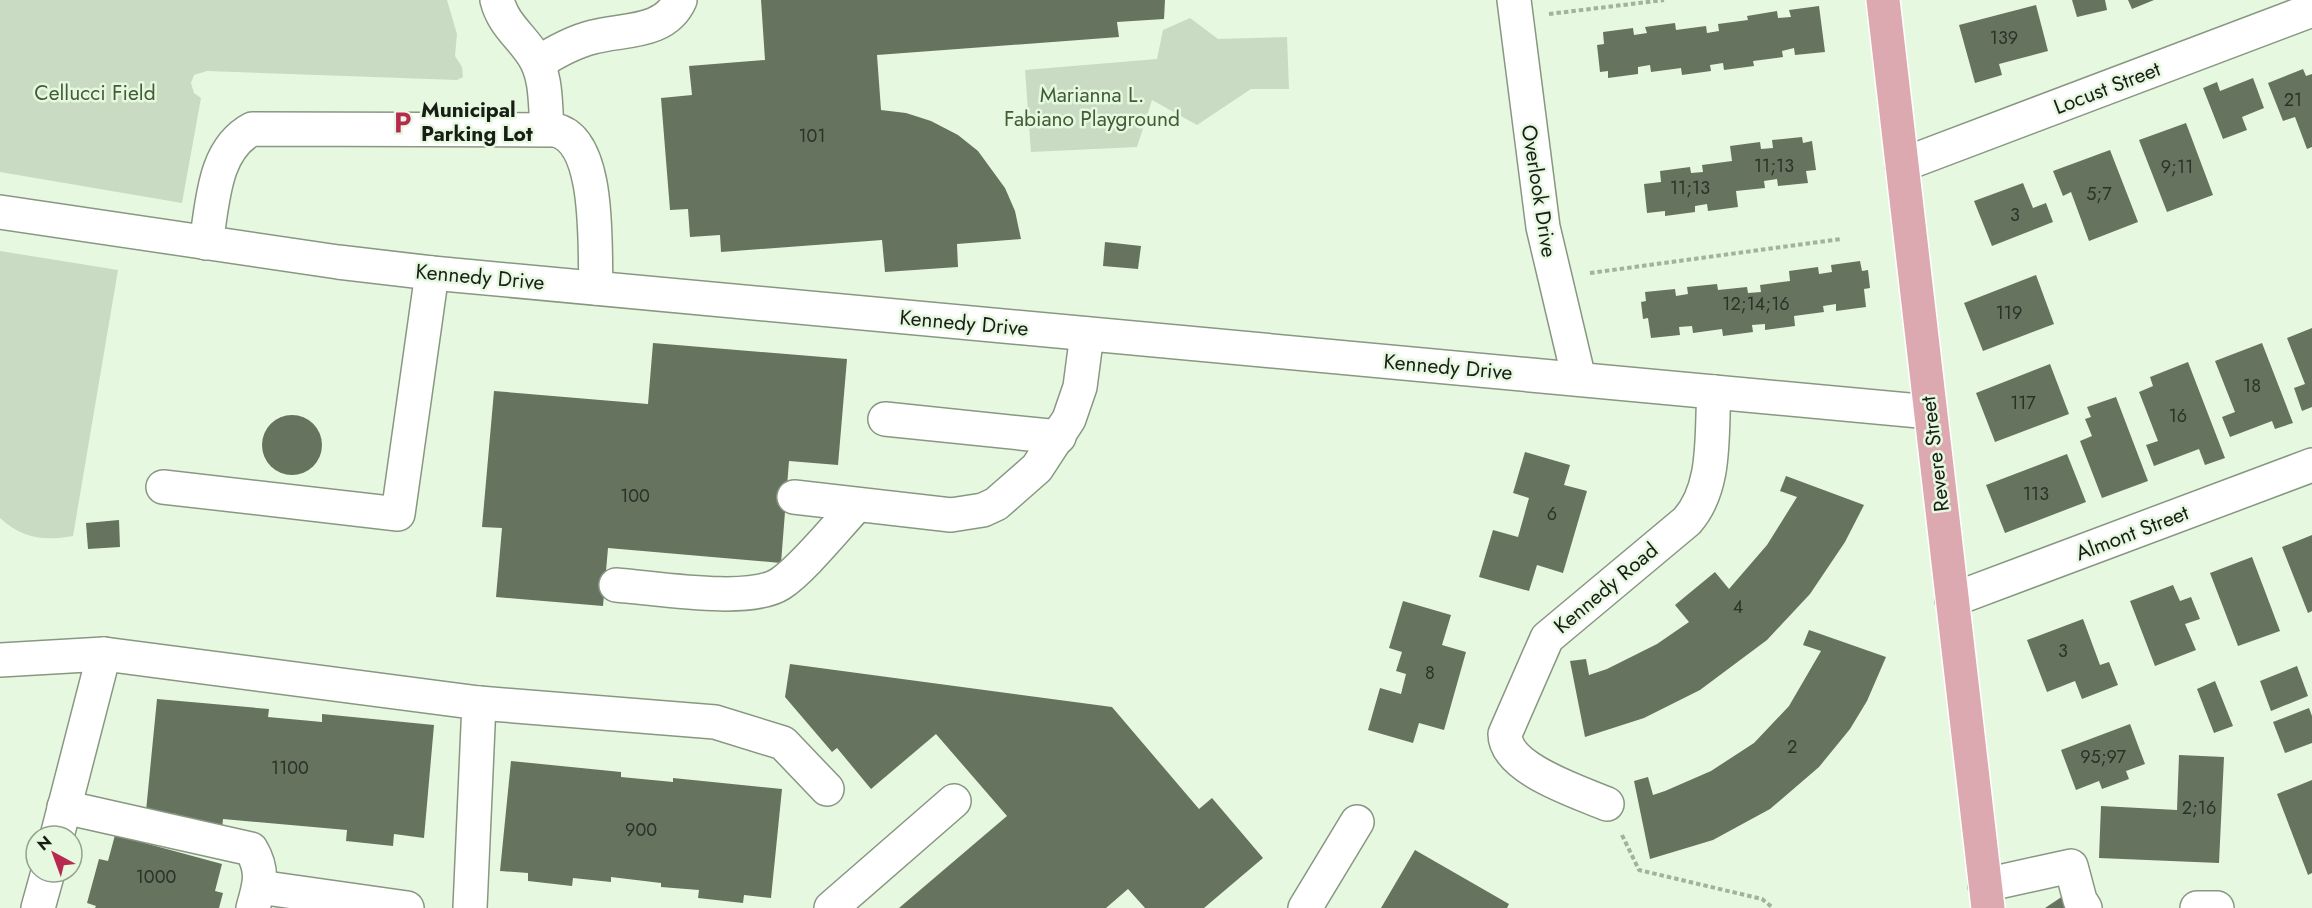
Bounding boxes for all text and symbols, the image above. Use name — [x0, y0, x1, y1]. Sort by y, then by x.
house number: 139 — [1990, 25, 2018, 51]
street label: Locust Street — [2049, 54, 2165, 122]
park label: Cellucci Field — [34, 78, 156, 108]
park label: Marianna L. Fabiano Playground — [1004, 80, 1180, 134]
house number: 21 — [2284, 87, 2302, 113]
place label: Municipal Parking Lot — [421, 95, 533, 149]
parking icon: Municipal Parking Lot — [390, 109, 416, 135]
house number: 101 — [799, 123, 826, 149]
street label: Overlook Drive — [1514, 123, 1564, 260]
house number: 11;13 — [1754, 153, 1794, 179]
house number: 9;11 — [2161, 154, 2193, 180]
house number: 11;13 — [1670, 175, 1710, 201]
house number: 5;7 — [2086, 181, 2112, 207]
house number: 3 — [2010, 202, 2020, 228]
street label: Kennedy Drive — [414, 256, 546, 298]
house number: 12;14;16 — [1722, 291, 1790, 317]
house number: 119 — [1996, 300, 2022, 326]
street label: Kennedy Drive — [898, 302, 1030, 344]
street label: Kennedy Drive — [1382, 346, 1514, 388]
house number: 18 — [2243, 373, 2261, 399]
house number: 117 — [2010, 390, 2036, 416]
street label: Revere Street — [1913, 395, 1957, 513]
house number: 16 — [2169, 403, 2187, 429]
house number: 113 — [2023, 481, 2049, 507]
house number: 100 — [620, 483, 650, 509]
street label: Almont Street — [2071, 498, 2193, 568]
house number: 6 — [1547, 501, 1557, 527]
street label: Kennedy Road — [1547, 535, 1665, 641]
house number: 4 — [1733, 594, 1743, 620]
house number: 3 — [2058, 638, 2068, 664]
house number: 8 — [1425, 660, 1435, 686]
house number: 2 — [1787, 734, 1797, 760]
house number: 95;97 — [2080, 744, 2126, 770]
house number: 1100 — [271, 755, 309, 781]
house number: 2;16 — [2182, 795, 2216, 821]
house number: 900 — [625, 817, 657, 843]
north arrow — [24, 824, 84, 884]
text: N — [32, 830, 57, 856]
house number: 1000 — [136, 864, 176, 890]

